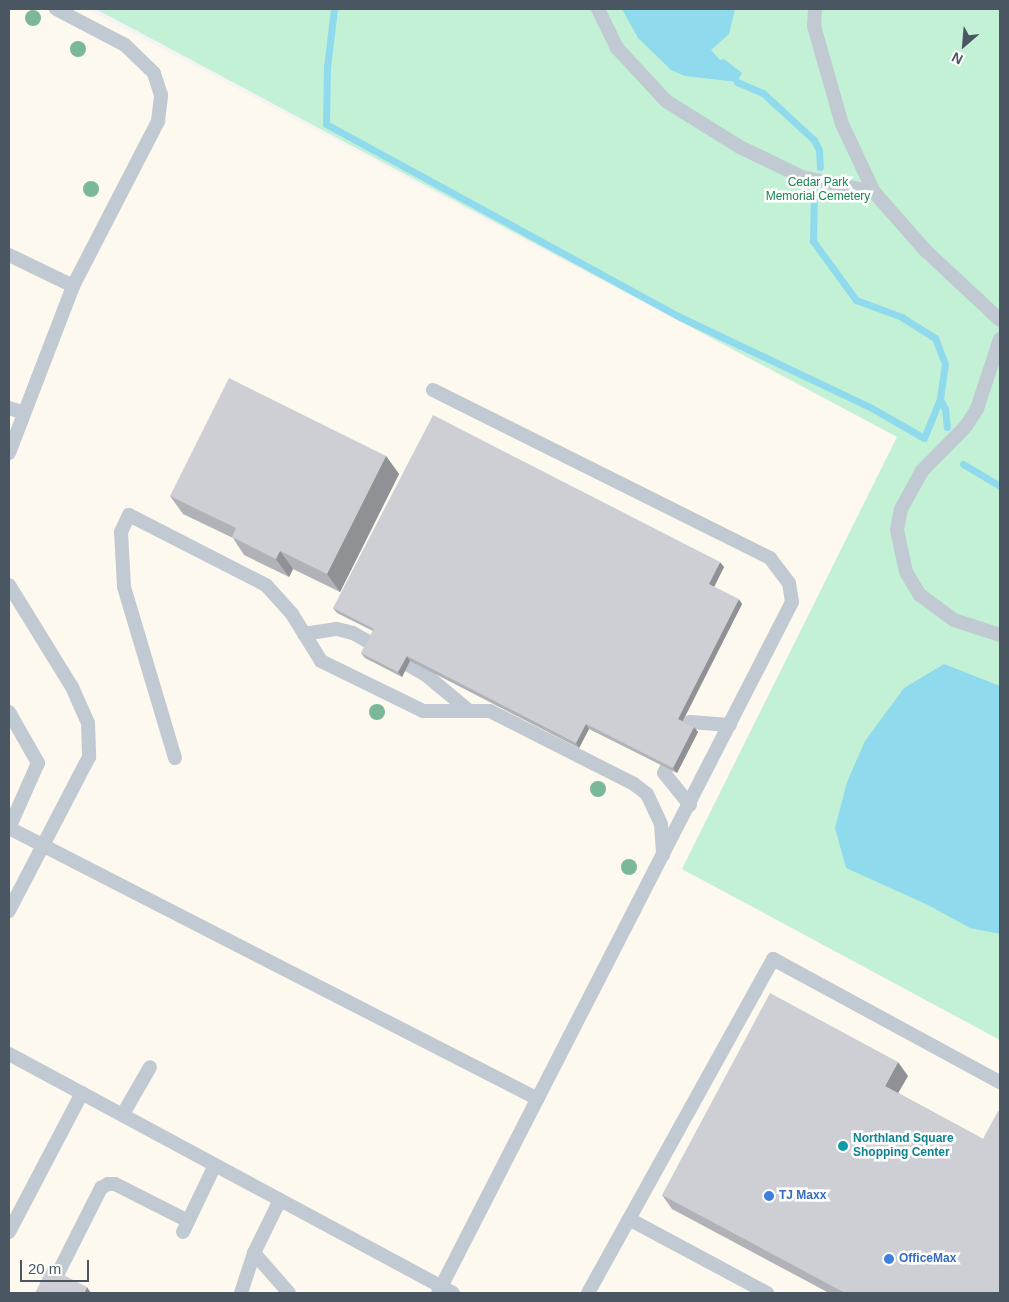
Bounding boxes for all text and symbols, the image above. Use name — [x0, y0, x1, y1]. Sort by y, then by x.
north arrow — [939, 20, 989, 70]
text: N — [949, 49, 965, 68]
park label: Cedar Park Memorial Cemetery — [766, 176, 870, 204]
place label: Northland Square Shopping Center — [853, 1132, 954, 1160]
marker: Northland Square Shopping Center — [837, 1140, 849, 1152]
place label: TJ Maxx — [779, 1189, 826, 1203]
marker: TJ Maxx — [763, 1190, 775, 1202]
scale bar — [22, 1250, 91, 1282]
place label: OfficeMax — [899, 1252, 956, 1266]
marker: OfficeMax — [883, 1253, 895, 1265]
text: 20 m — [28, 1260, 61, 1277]

